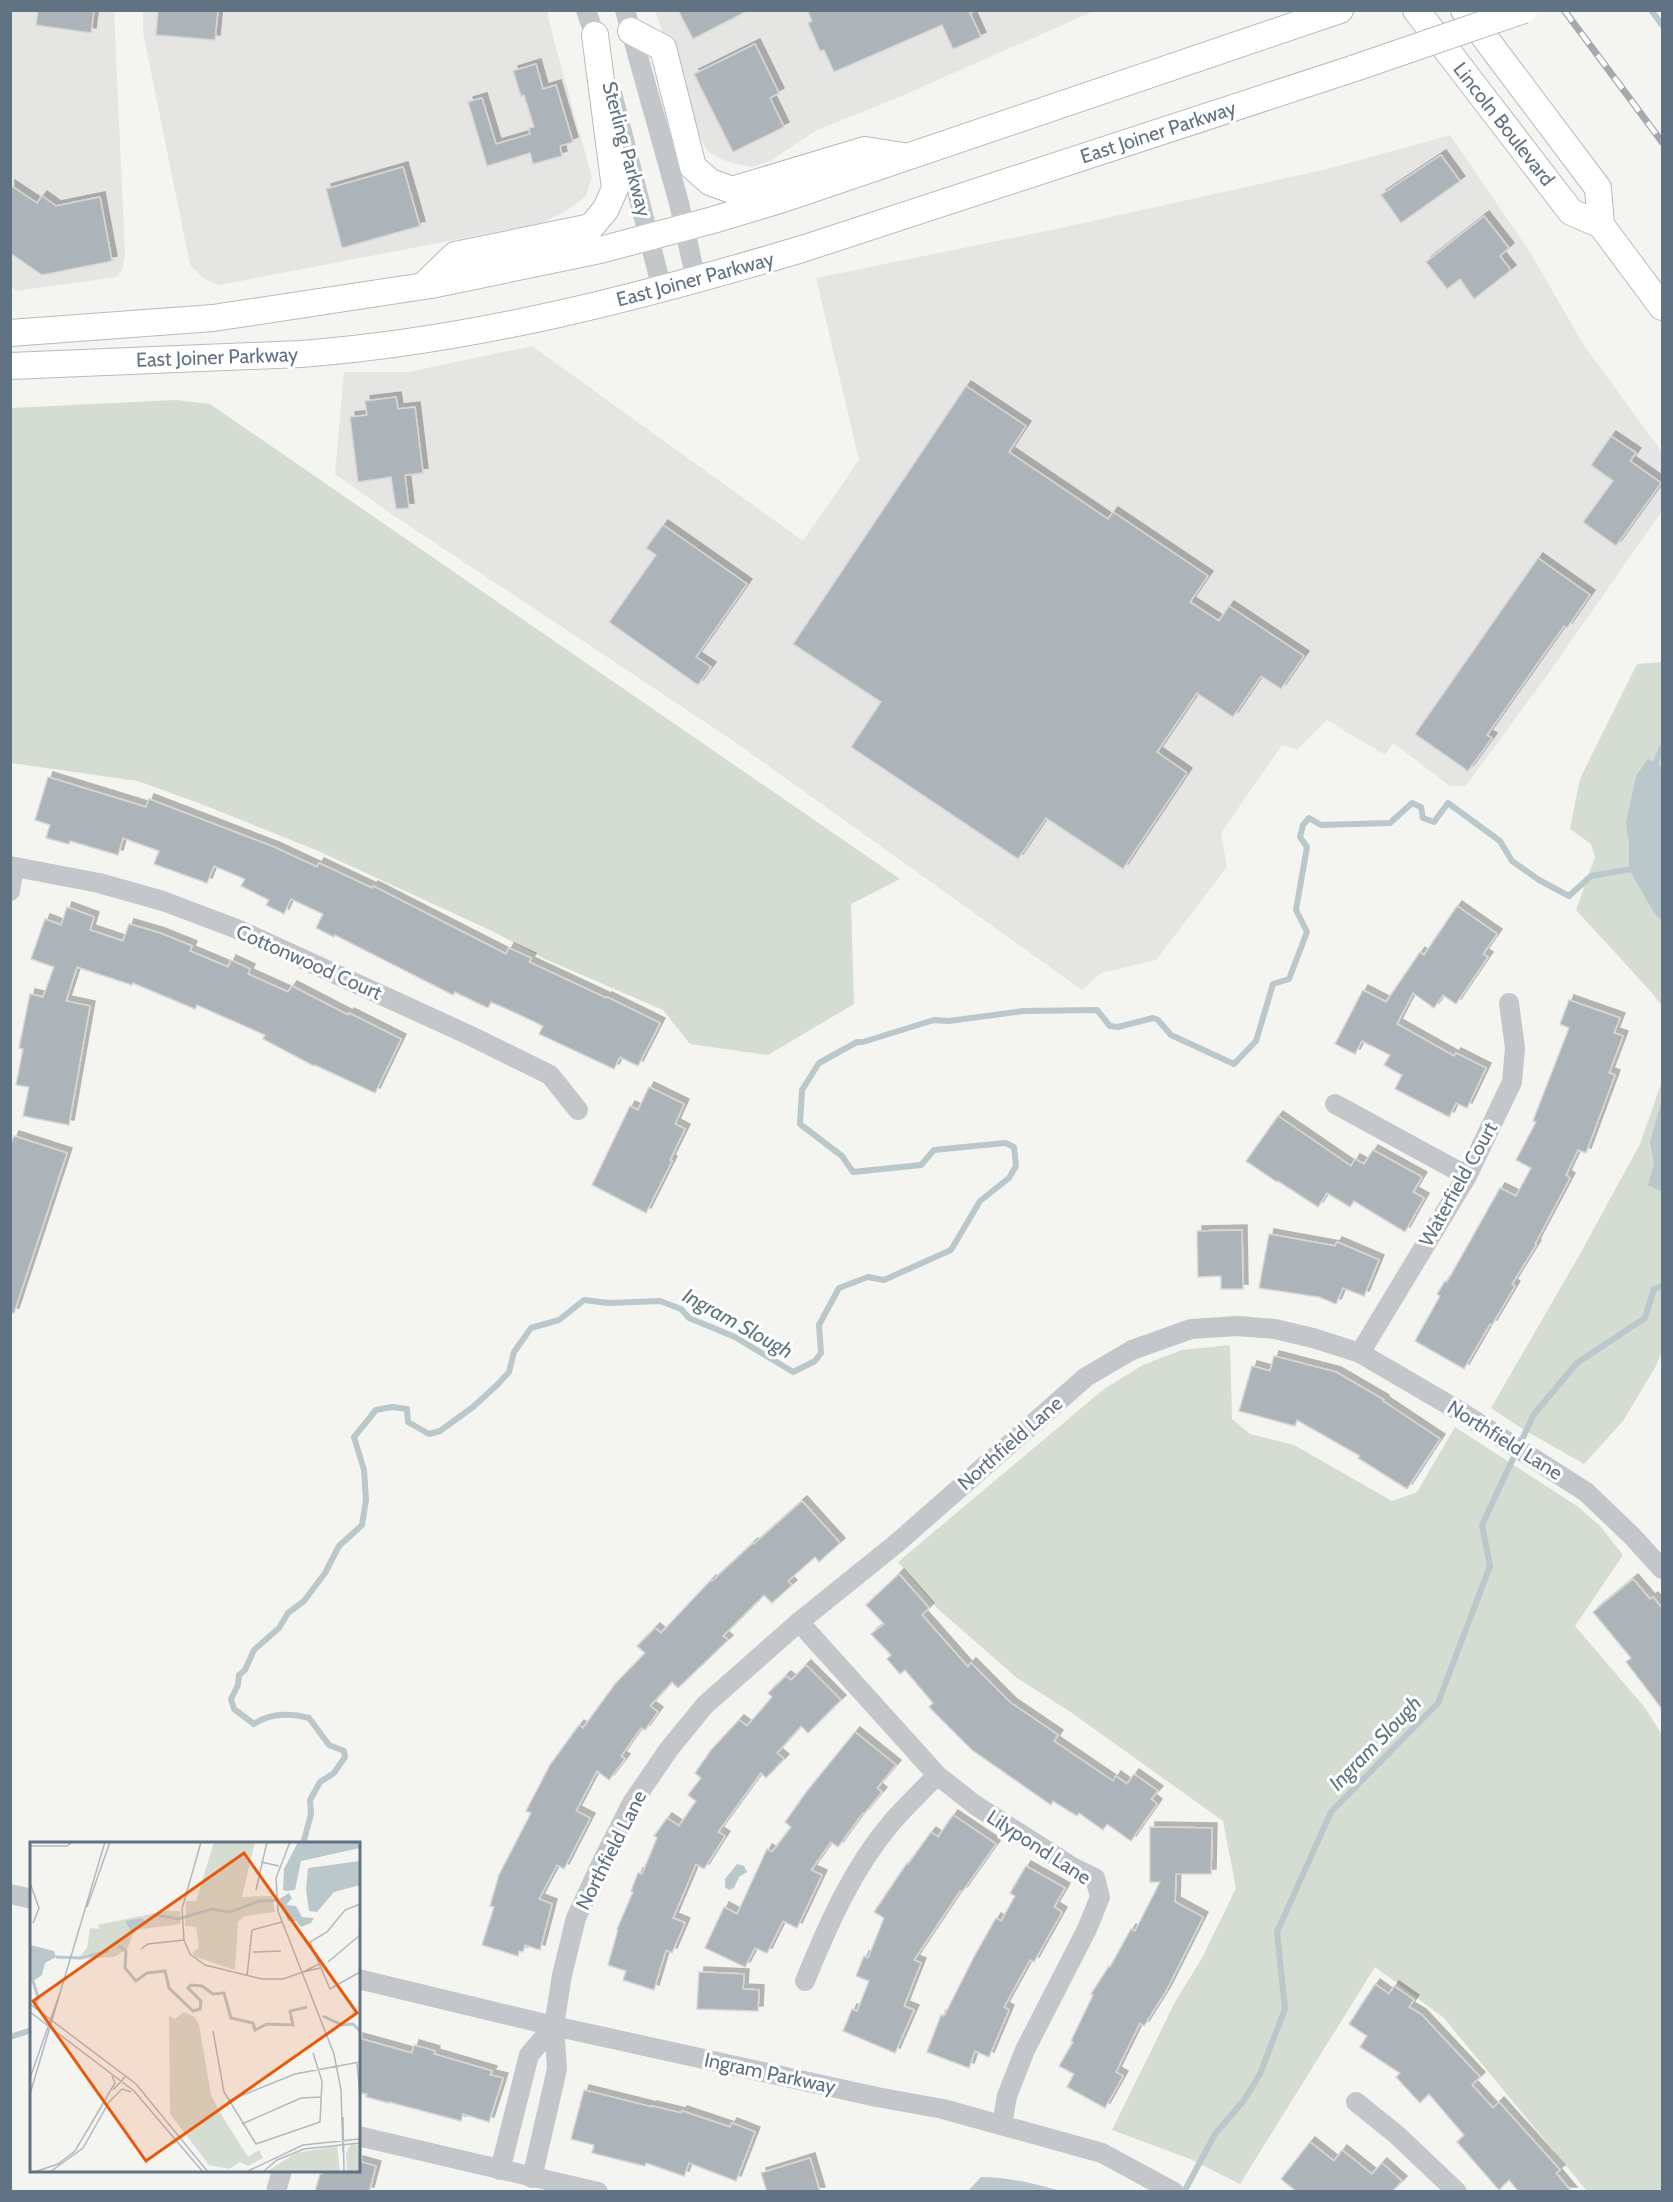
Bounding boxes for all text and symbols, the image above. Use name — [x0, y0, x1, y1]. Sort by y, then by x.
street label: Lincoln Boulevard — [1448, 57, 1560, 191]
street label: Sterling Parkway — [597, 79, 657, 219]
street label: East Joiner Parkway — [1077, 96, 1239, 168]
street label: East Joiner Parkway — [614, 246, 776, 312]
street label: East Joiner Parkway — [135, 342, 299, 372]
street label: Cottonwood Court — [232, 919, 386, 1005]
street label: Waterfield Court — [1414, 1117, 1502, 1250]
water label: Ingram Slough — [679, 1283, 797, 1363]
street label: Northfield Lane — [953, 1391, 1067, 1495]
street label: Northfield Lane — [1443, 1395, 1567, 1485]
water label: Ingram Slough — [1324, 1691, 1426, 1795]
street label: Northfield Lane — [571, 1786, 651, 1914]
street label: Lilypond Lane — [983, 1805, 1095, 1889]
inset map — [30, 1842, 360, 2172]
street label: Ingram Parkway — [702, 2047, 838, 2099]

